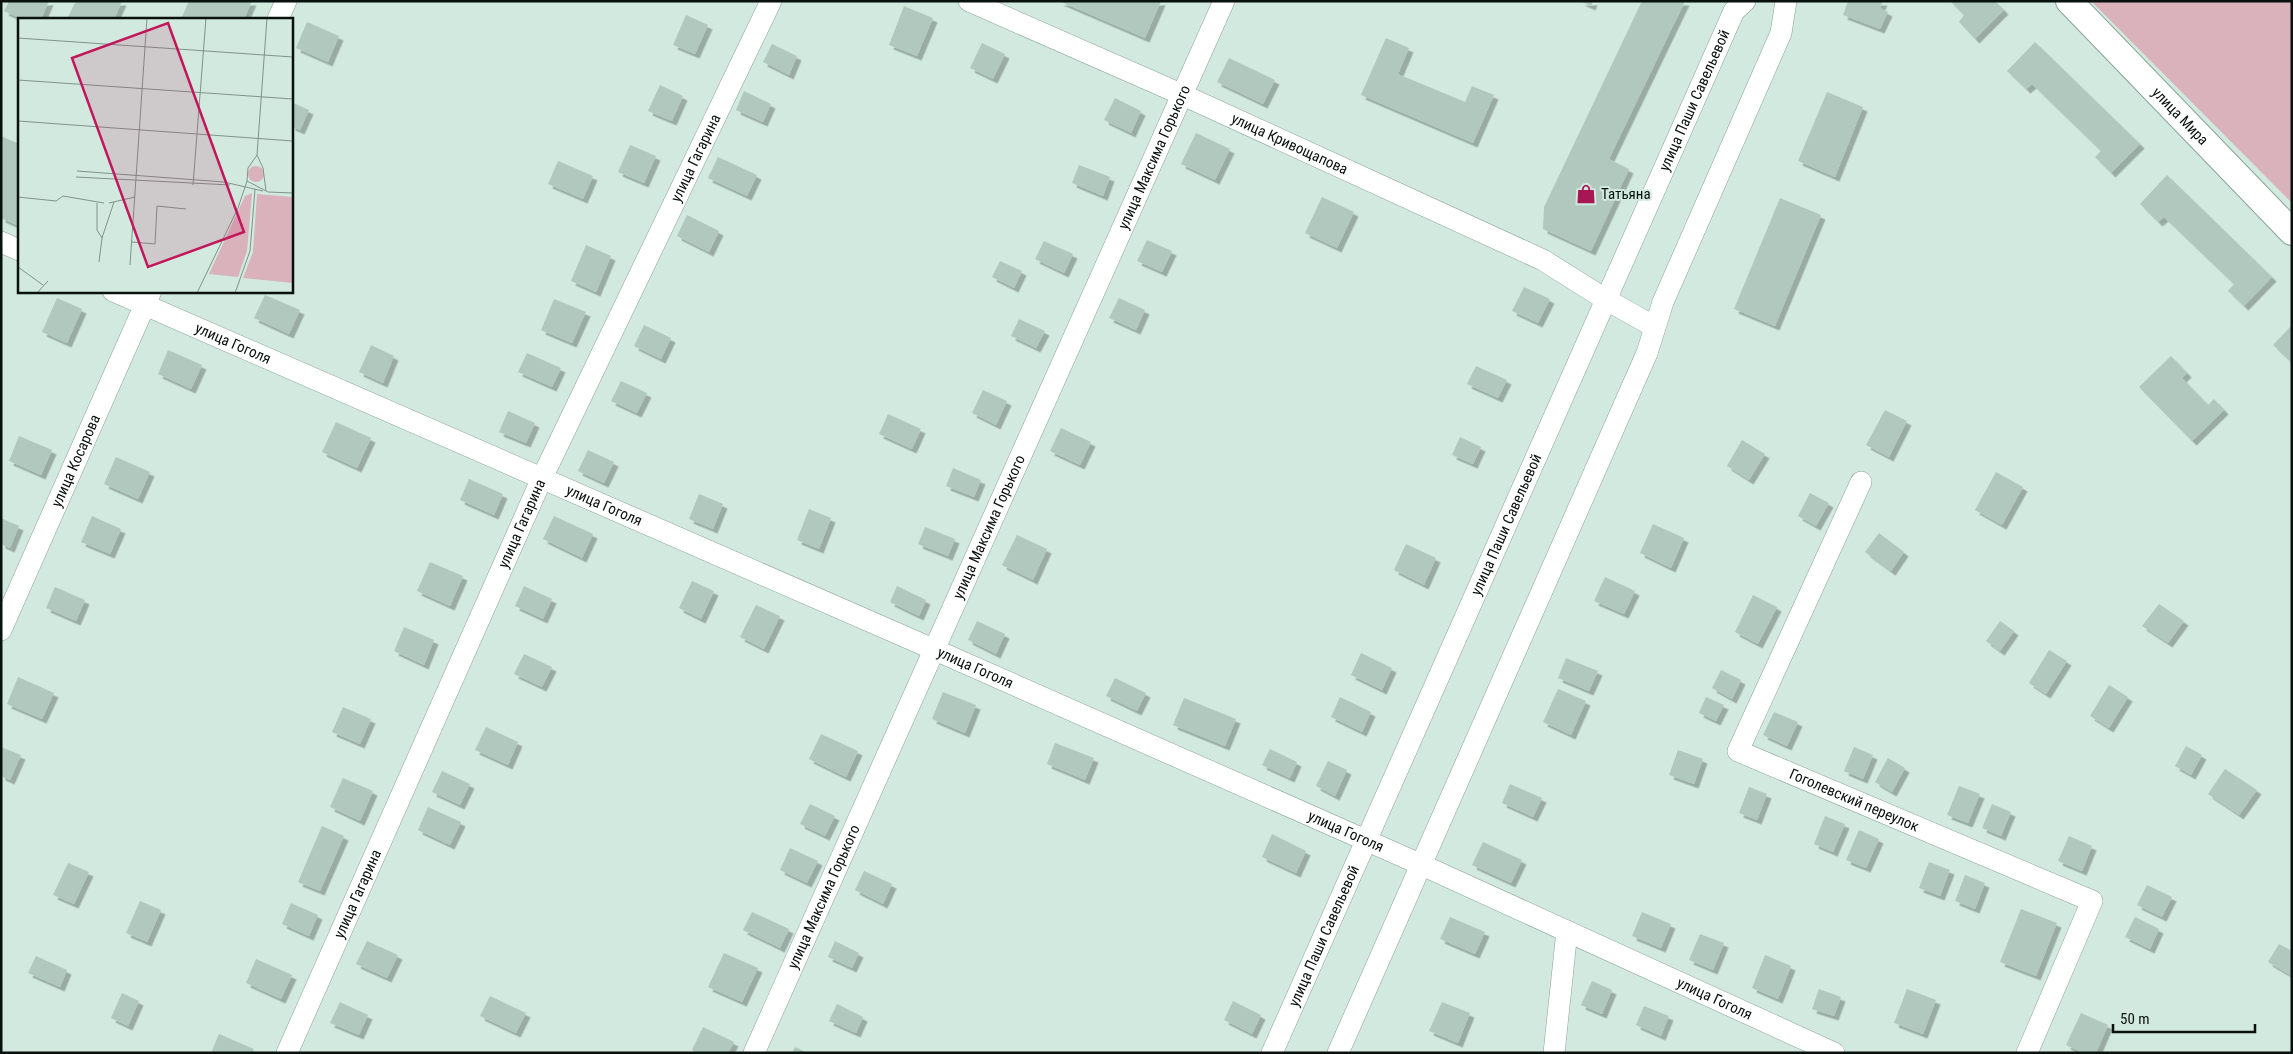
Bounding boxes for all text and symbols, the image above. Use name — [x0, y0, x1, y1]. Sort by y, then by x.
inset map — [18, 18, 292, 292]
street label: улица Паши Савельевой — [1655, 27, 1734, 174]
street label: улица Максима Горького — [1114, 82, 1194, 232]
street label: улица Мира — [2148, 83, 2212, 149]
street label: улица Кривощапова — [1229, 109, 1351, 178]
street label: улица Гагарина — [667, 111, 724, 205]
shop icon: Татьяна — [1575, 183, 1597, 205]
place label: Татьяна — [1601, 185, 1651, 203]
street label: улица Гоголя — [192, 319, 274, 368]
street label: улица Косарова — [48, 412, 104, 510]
street label: улица Паши Савельевой — [1467, 451, 1545, 598]
street label: улица Максима Горького — [949, 452, 1029, 602]
street label: улица Гагарина — [494, 476, 549, 571]
street label: улица Гоголя — [564, 481, 645, 530]
street label: улица Гоголя — [935, 643, 1016, 692]
street label: Гоголевский переулок — [1787, 765, 1922, 836]
street label: улица Гоголя — [1305, 807, 1386, 856]
street label: улица Максима Горького — [784, 822, 864, 972]
street label: улица Гагарина — [330, 847, 385, 941]
street label: улица Паши Савельевой — [1285, 862, 1363, 1009]
street label: улица Гоголя — [1674, 974, 1755, 1024]
scale bar — [2113, 1002, 2256, 1034]
text: 50 m — [2120, 1010, 2150, 1028]

